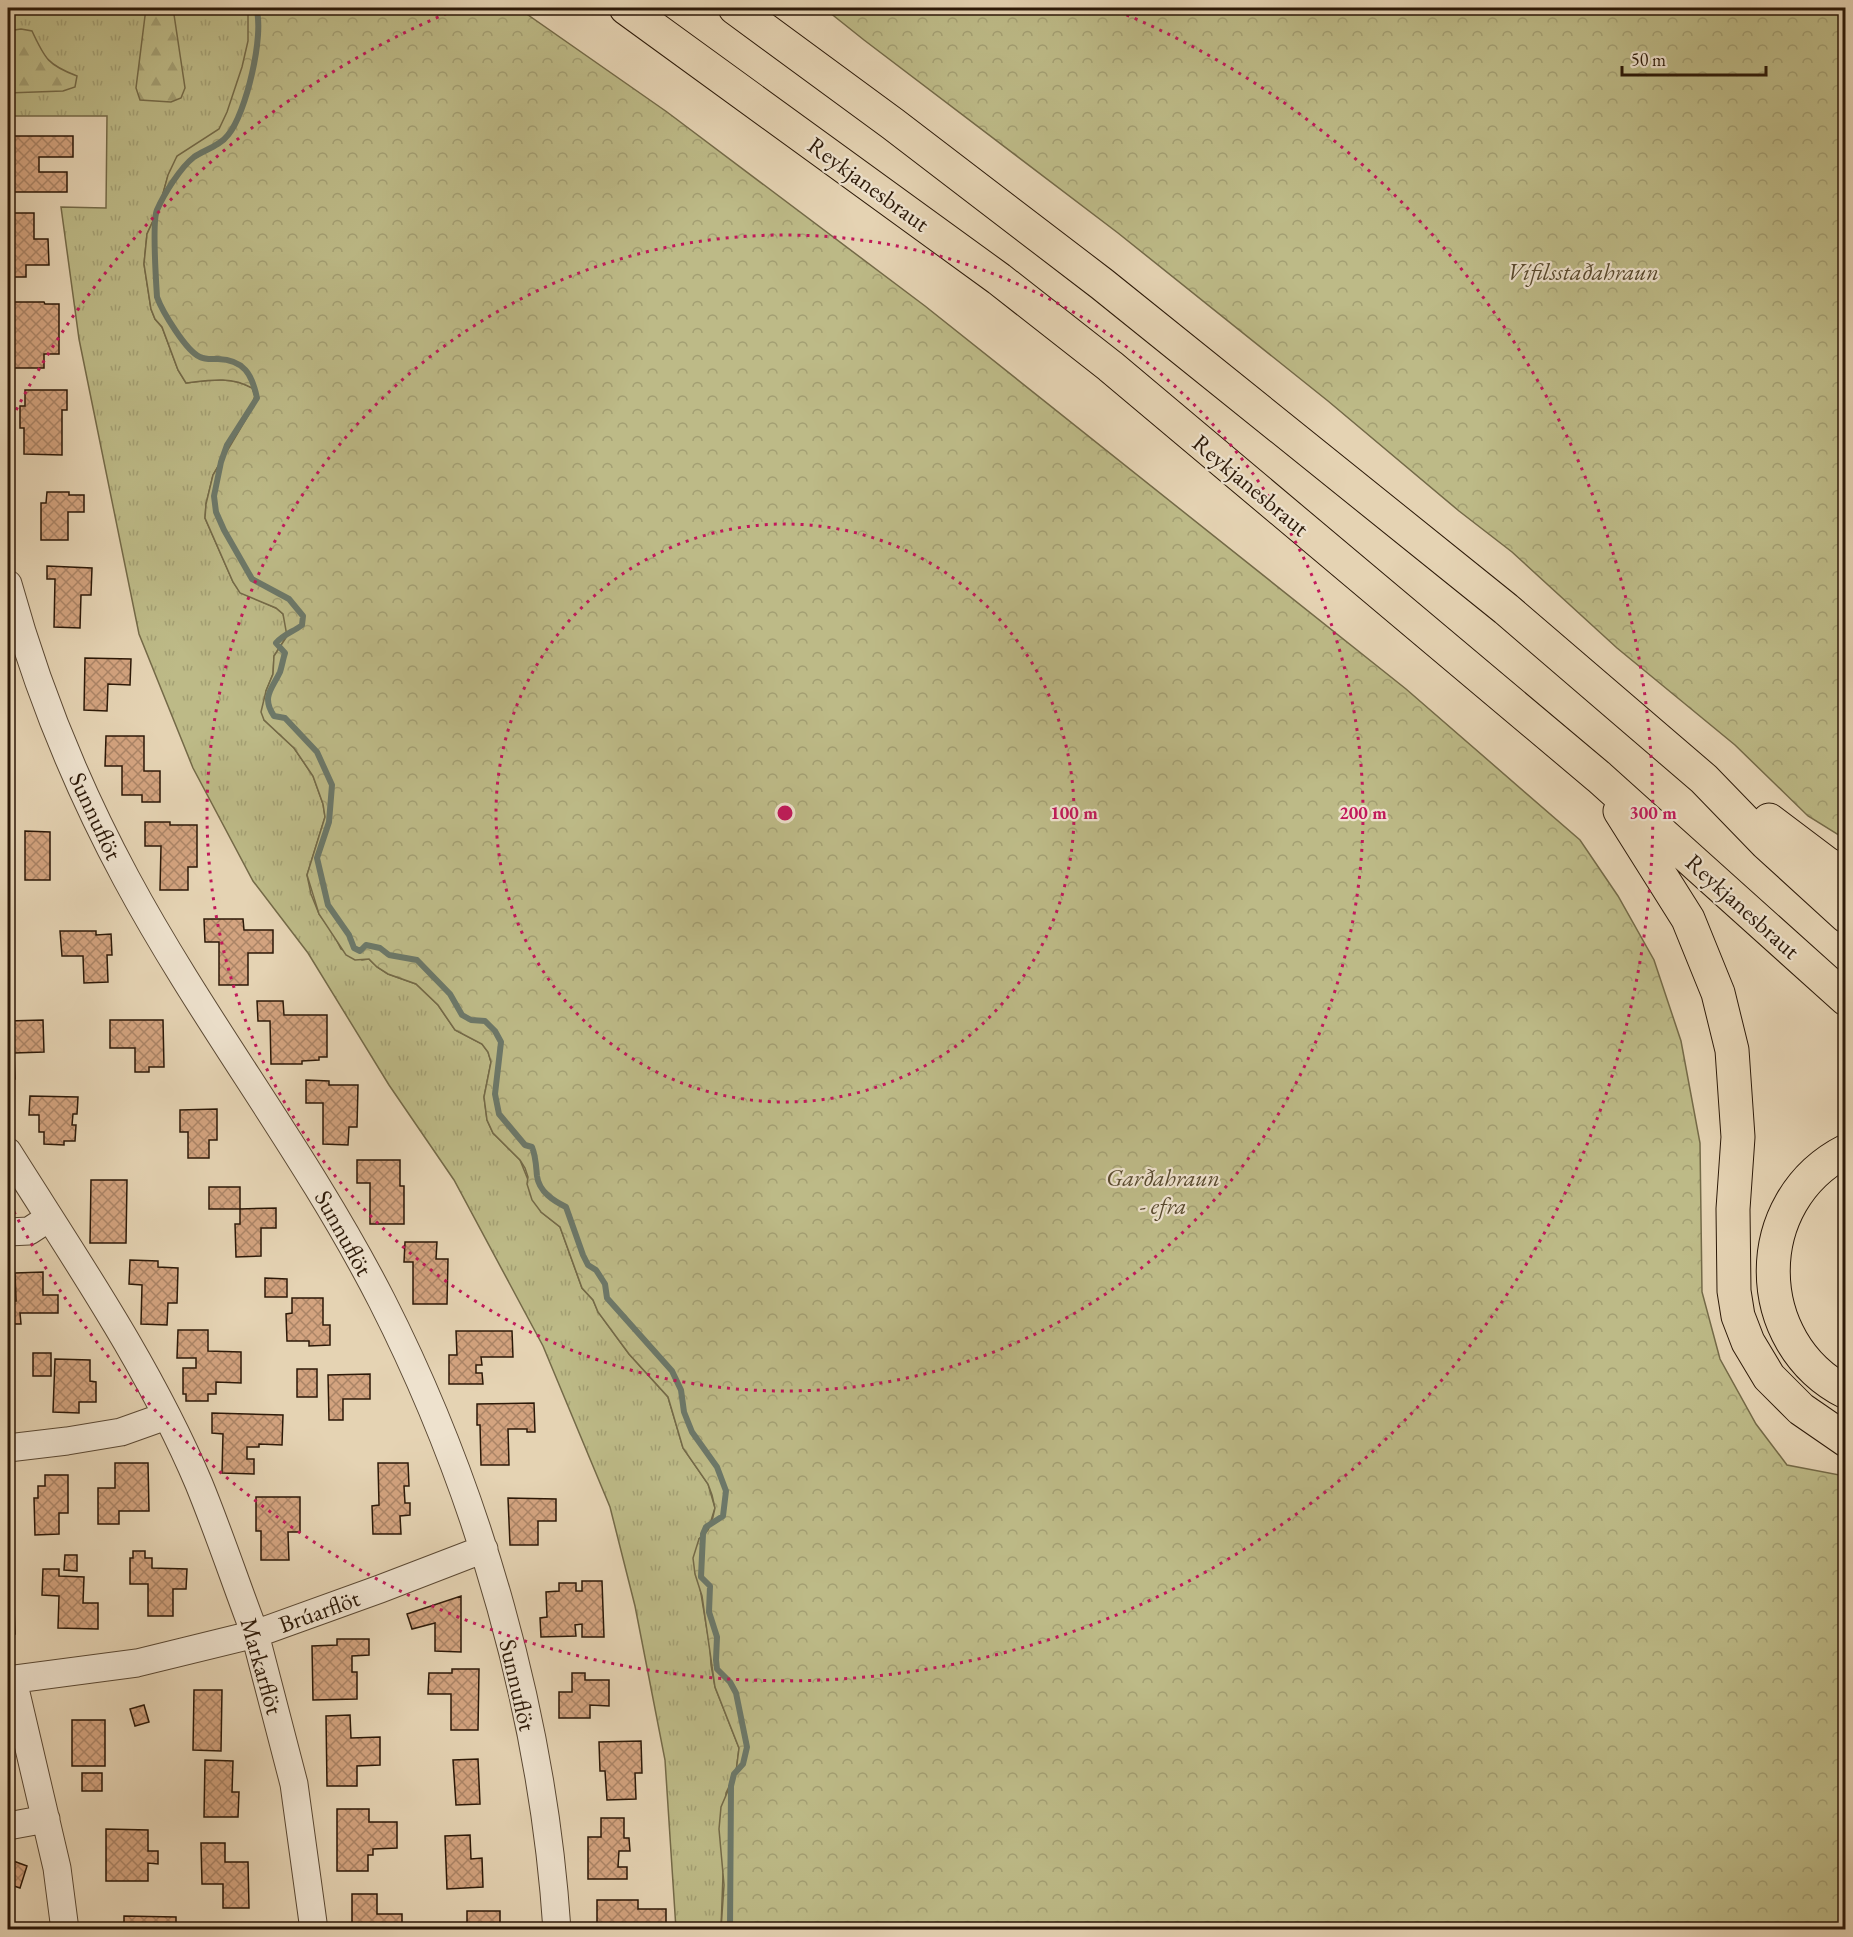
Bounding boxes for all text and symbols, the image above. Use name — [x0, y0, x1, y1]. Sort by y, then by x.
scale bar — [1622, 39, 1766, 77]
text: 50 m — [1631, 48, 1666, 71]
street label: Reykjanesbraut — [802, 129, 936, 239]
park label: Vífilsstaðahraun — [1507, 256, 1659, 287]
street label: Reykjanesbraut — [1186, 427, 1316, 543]
street label: Sunnuflöt — [62, 767, 130, 865]
text: 100 m — [1050, 801, 1098, 824]
text: 200 m — [1339, 801, 1387, 824]
text: 300 m — [1629, 801, 1677, 824]
centre of rings — [775, 803, 795, 823]
street label: Reykjanesbraut — [1679, 847, 1807, 966]
park label: Garðahraun - efra — [1106, 1162, 1220, 1221]
street label: Sunnuflöt — [308, 1185, 380, 1282]
street label: Brúarflöt — [274, 1582, 364, 1640]
street label: Markarflöt — [233, 1614, 291, 1718]
street label: Sunnuflöt — [492, 1636, 544, 1734]

